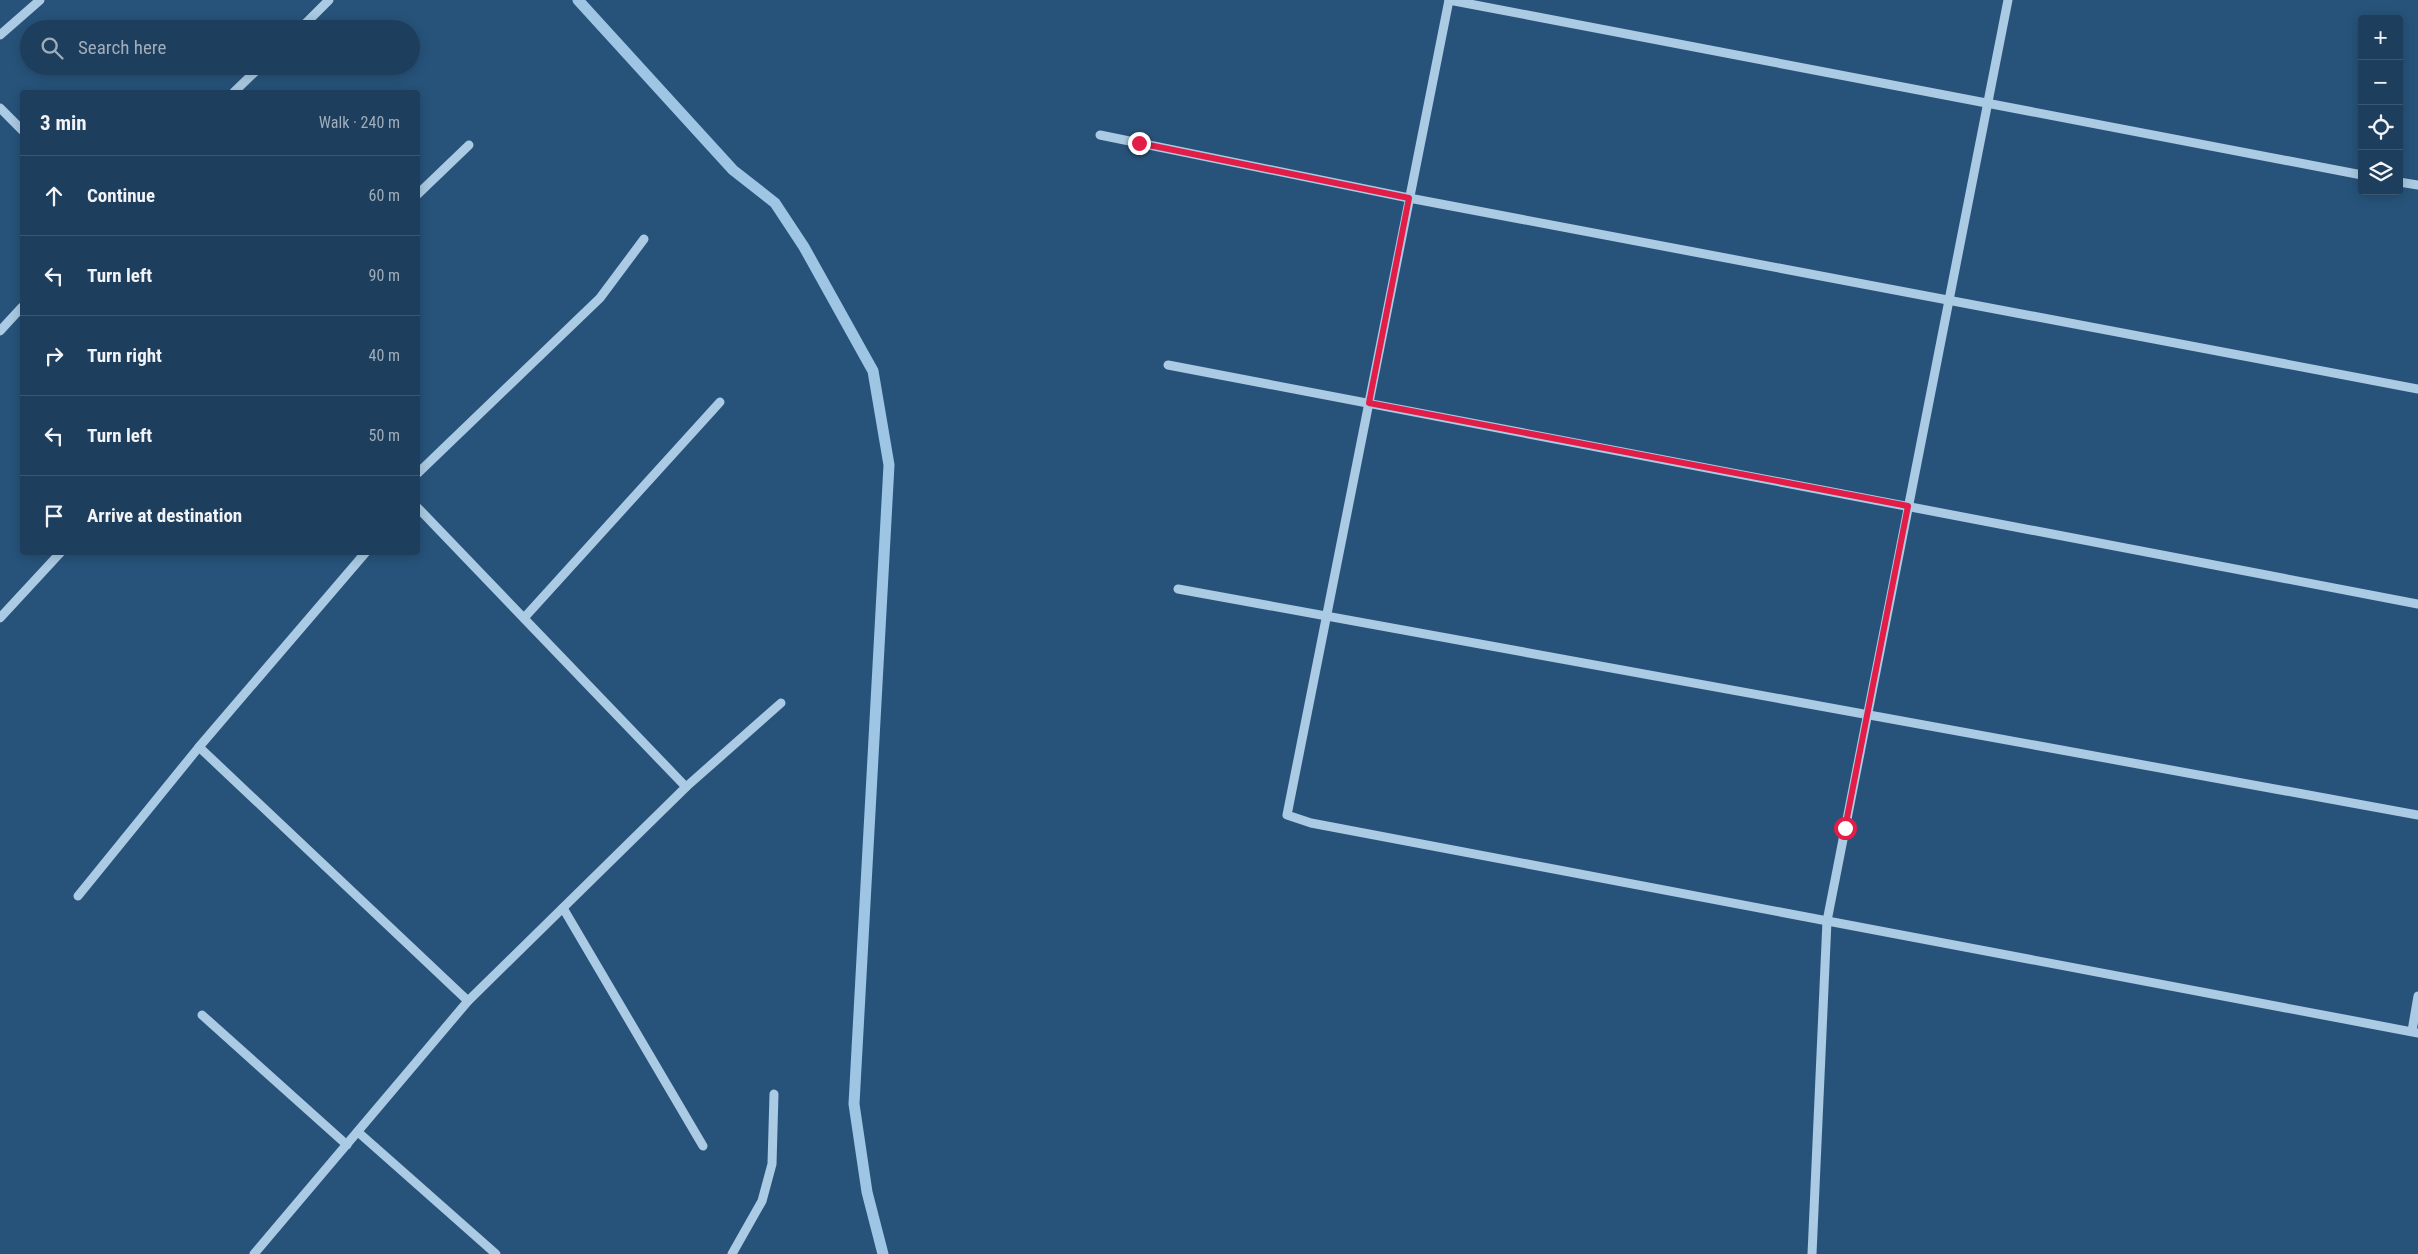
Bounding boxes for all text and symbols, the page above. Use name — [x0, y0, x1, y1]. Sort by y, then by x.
map controls — [2358, 15, 2403, 195]
button: + — [2358, 15, 2403, 60]
search box — [20, 20, 420, 75]
icon: search — [38, 34, 66, 62]
text: Search here — [78, 36, 166, 59]
button: − — [2358, 60, 2403, 105]
button: locate — [2358, 105, 2403, 150]
text: 3 min — [40, 111, 87, 135]
text: Walk · 240 m — [319, 113, 400, 132]
route end — [1128, 132, 1151, 155]
button: layers — [2358, 150, 2403, 195]
icon: ahead — [40, 182, 68, 210]
text: Continue — [87, 184, 155, 207]
text: 60 m — [368, 186, 400, 205]
icon: left — [40, 262, 68, 290]
text: Turn left — [87, 264, 152, 287]
text: 90 m — [368, 266, 400, 285]
icon: right — [40, 342, 68, 370]
text: Turn right — [87, 344, 162, 367]
text: 40 m — [368, 346, 400, 365]
icon: left — [40, 422, 68, 450]
text: Turn left — [87, 424, 152, 447]
text: 50 m — [368, 426, 400, 445]
icon: arrive — [40, 502, 68, 530]
text: Arrive at destination — [87, 504, 242, 527]
route start — [1834, 817, 1857, 840]

